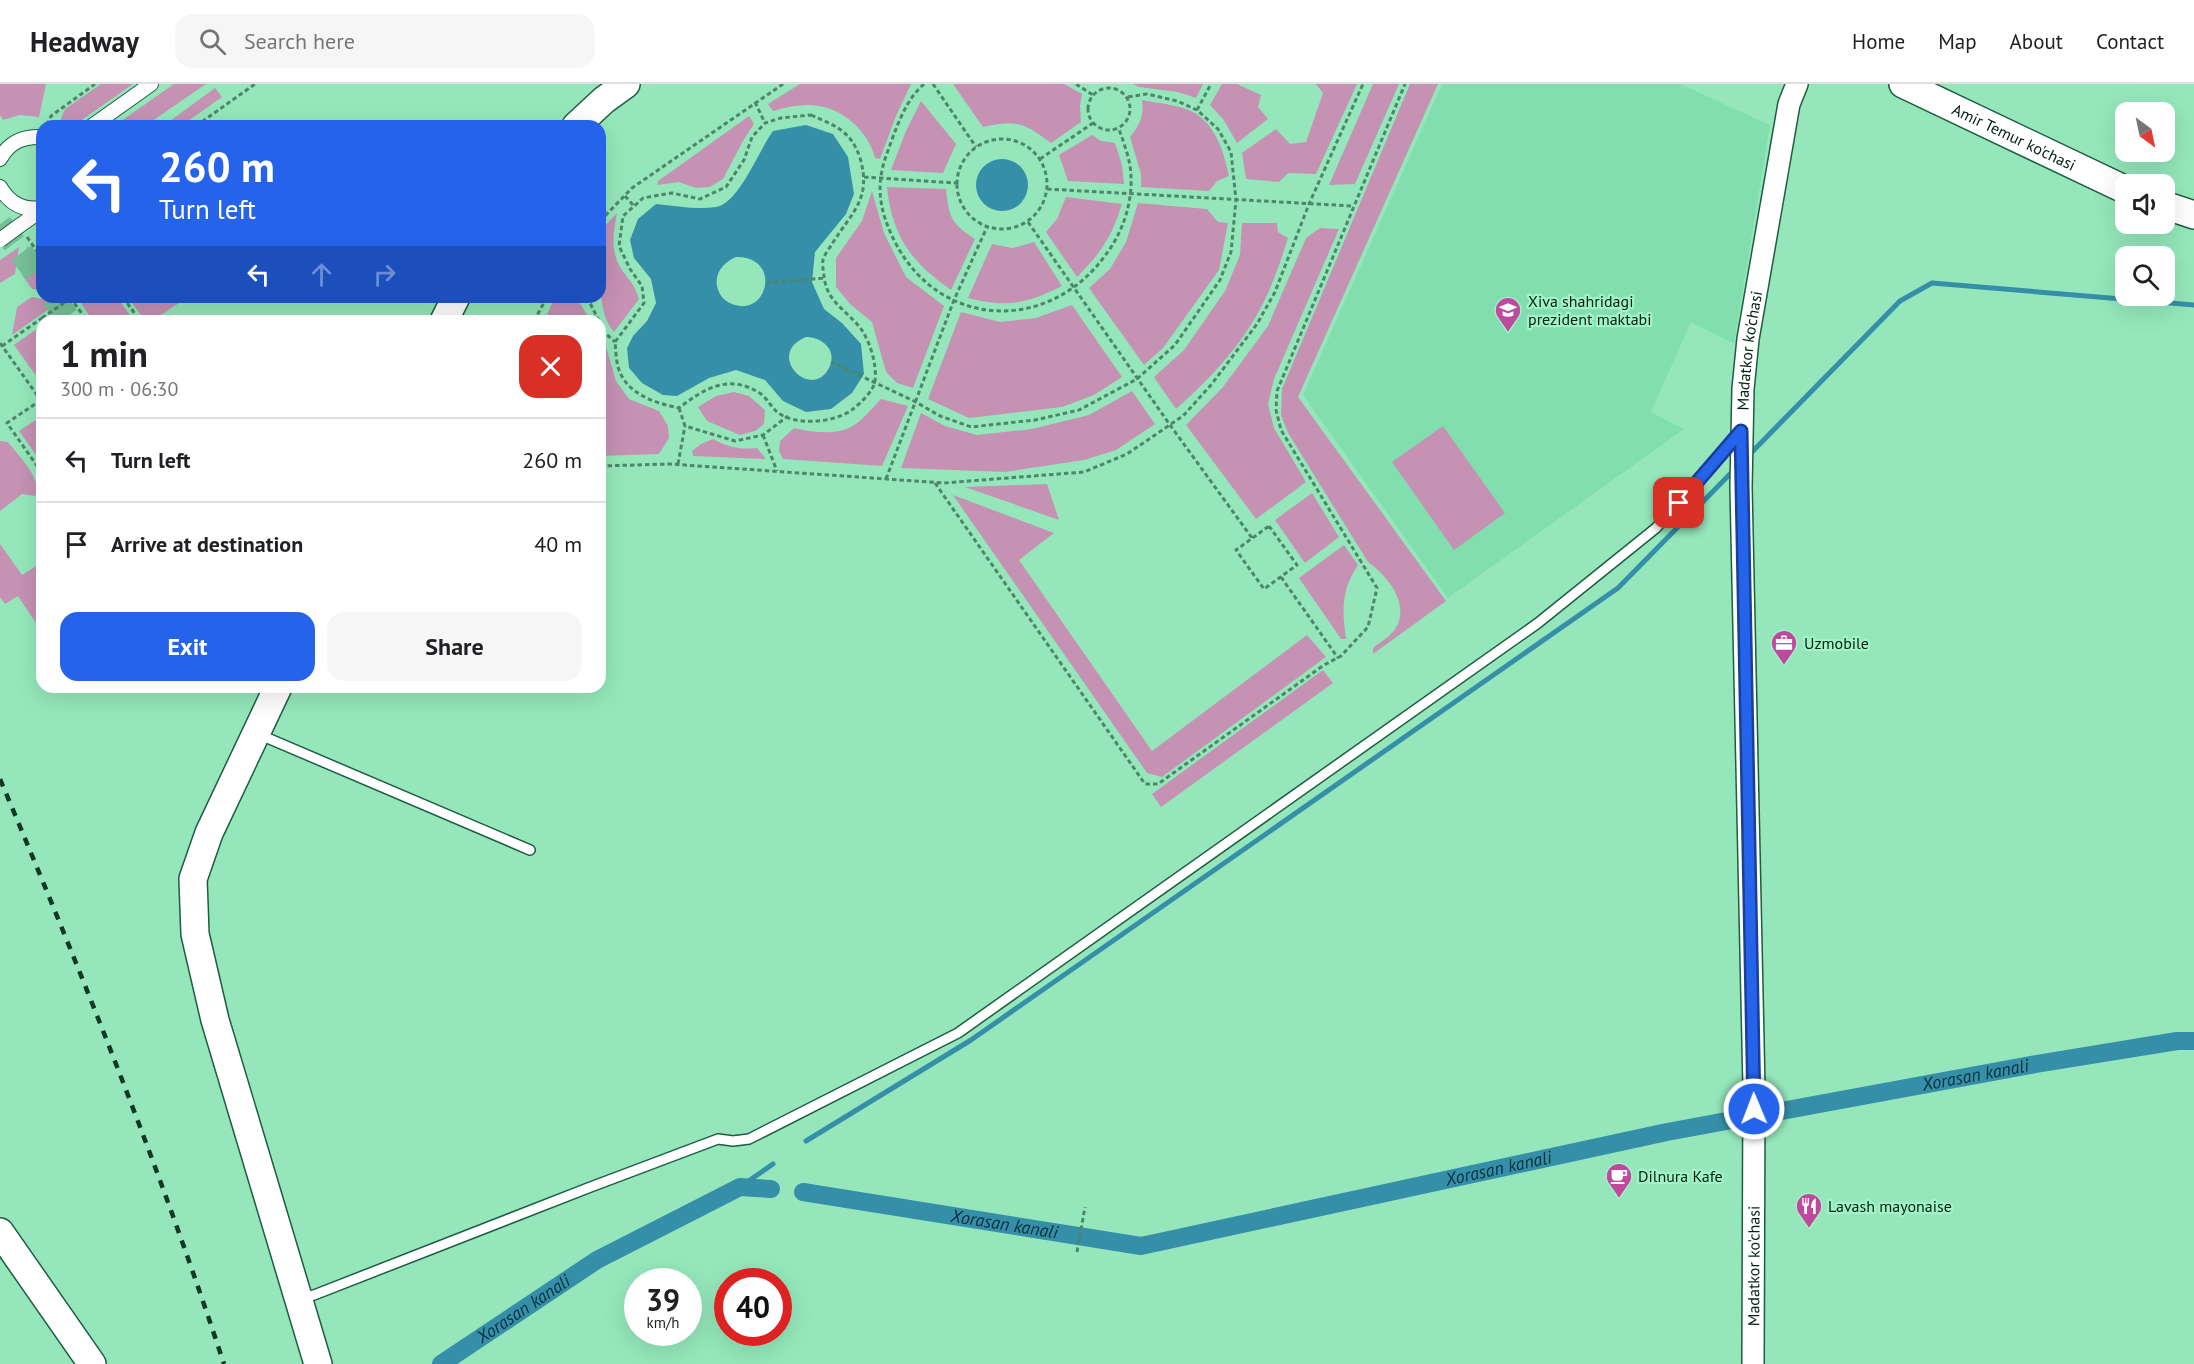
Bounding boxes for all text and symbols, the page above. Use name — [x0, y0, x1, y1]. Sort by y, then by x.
search box — [175, 14, 595, 68]
text: Headway — [30, 23, 139, 60]
icon: search — [196, 25, 229, 58]
text: Search here — [244, 27, 355, 55]
text: Home — [1852, 28, 1905, 55]
text: Map — [1938, 28, 1977, 55]
text: About — [2010, 28, 2063, 55]
text: Contact — [2096, 28, 2164, 55]
street label: Amir Temur ko'chasi — [1949, 99, 2079, 175]
north arrow — [2115, 102, 2175, 162]
map controls — [2115, 102, 2175, 306]
text: 260 m — [159, 139, 275, 194]
icon: left — [60, 144, 138, 222]
button: sound — [2115, 174, 2175, 234]
text: Turn left — [159, 192, 256, 226]
button: search — [2115, 246, 2175, 306]
icon: left — [242, 258, 275, 291]
icon: ahead — [305, 258, 338, 291]
icon: right — [368, 258, 401, 291]
street label: Madatkor ko'chasi — [1733, 289, 1766, 411]
place label: Xiva shahridagi prezident maktabi — [1528, 291, 1652, 329]
school or university icon: Xiva shahridagi prezident maktabi — [1493, 295, 1523, 333]
text: 1 min — [60, 330, 148, 377]
button: close — [519, 335, 582, 398]
text: 300 m · 06:30 — [60, 376, 178, 402]
icon: left — [60, 444, 93, 477]
text: Turn left — [111, 446, 191, 474]
text: 260 m — [522, 446, 582, 474]
pin — [1653, 477, 1704, 528]
icon: arrive — [1662, 486, 1695, 519]
icon: arrive — [60, 528, 93, 561]
text: Arrive at destination — [111, 530, 303, 558]
text: 40 m — [534, 530, 582, 558]
button: Exit — [60, 612, 315, 681]
button: Share — [327, 612, 582, 681]
office icon: Uzmobile — [1769, 628, 1799, 666]
place label: Uzmobile — [1804, 633, 1869, 653]
water label: Xorasan kanali — [1919, 1053, 2032, 1096]
position arrow — [1722, 1077, 1786, 1141]
water label: Xorasan kanali — [1442, 1145, 1555, 1191]
cafe icon: Dilnura Kafe — [1604, 1161, 1634, 1199]
place label: Dilnura Kafe — [1638, 1166, 1723, 1186]
restaurant icon: Lavash mayonaise — [1794, 1191, 1824, 1229]
place label: Lavash mayonaise — [1828, 1196, 1952, 1216]
water label: Xorasan kanali — [948, 1204, 1061, 1244]
street label: Madatkor ko'chasi — [1743, 1206, 1764, 1326]
water label: Xorasan kanali — [471, 1268, 576, 1349]
speed limit sign: 40 — [714, 1268, 792, 1346]
text: 39 — [646, 1280, 680, 1319]
text: km/h — [647, 1313, 679, 1332]

